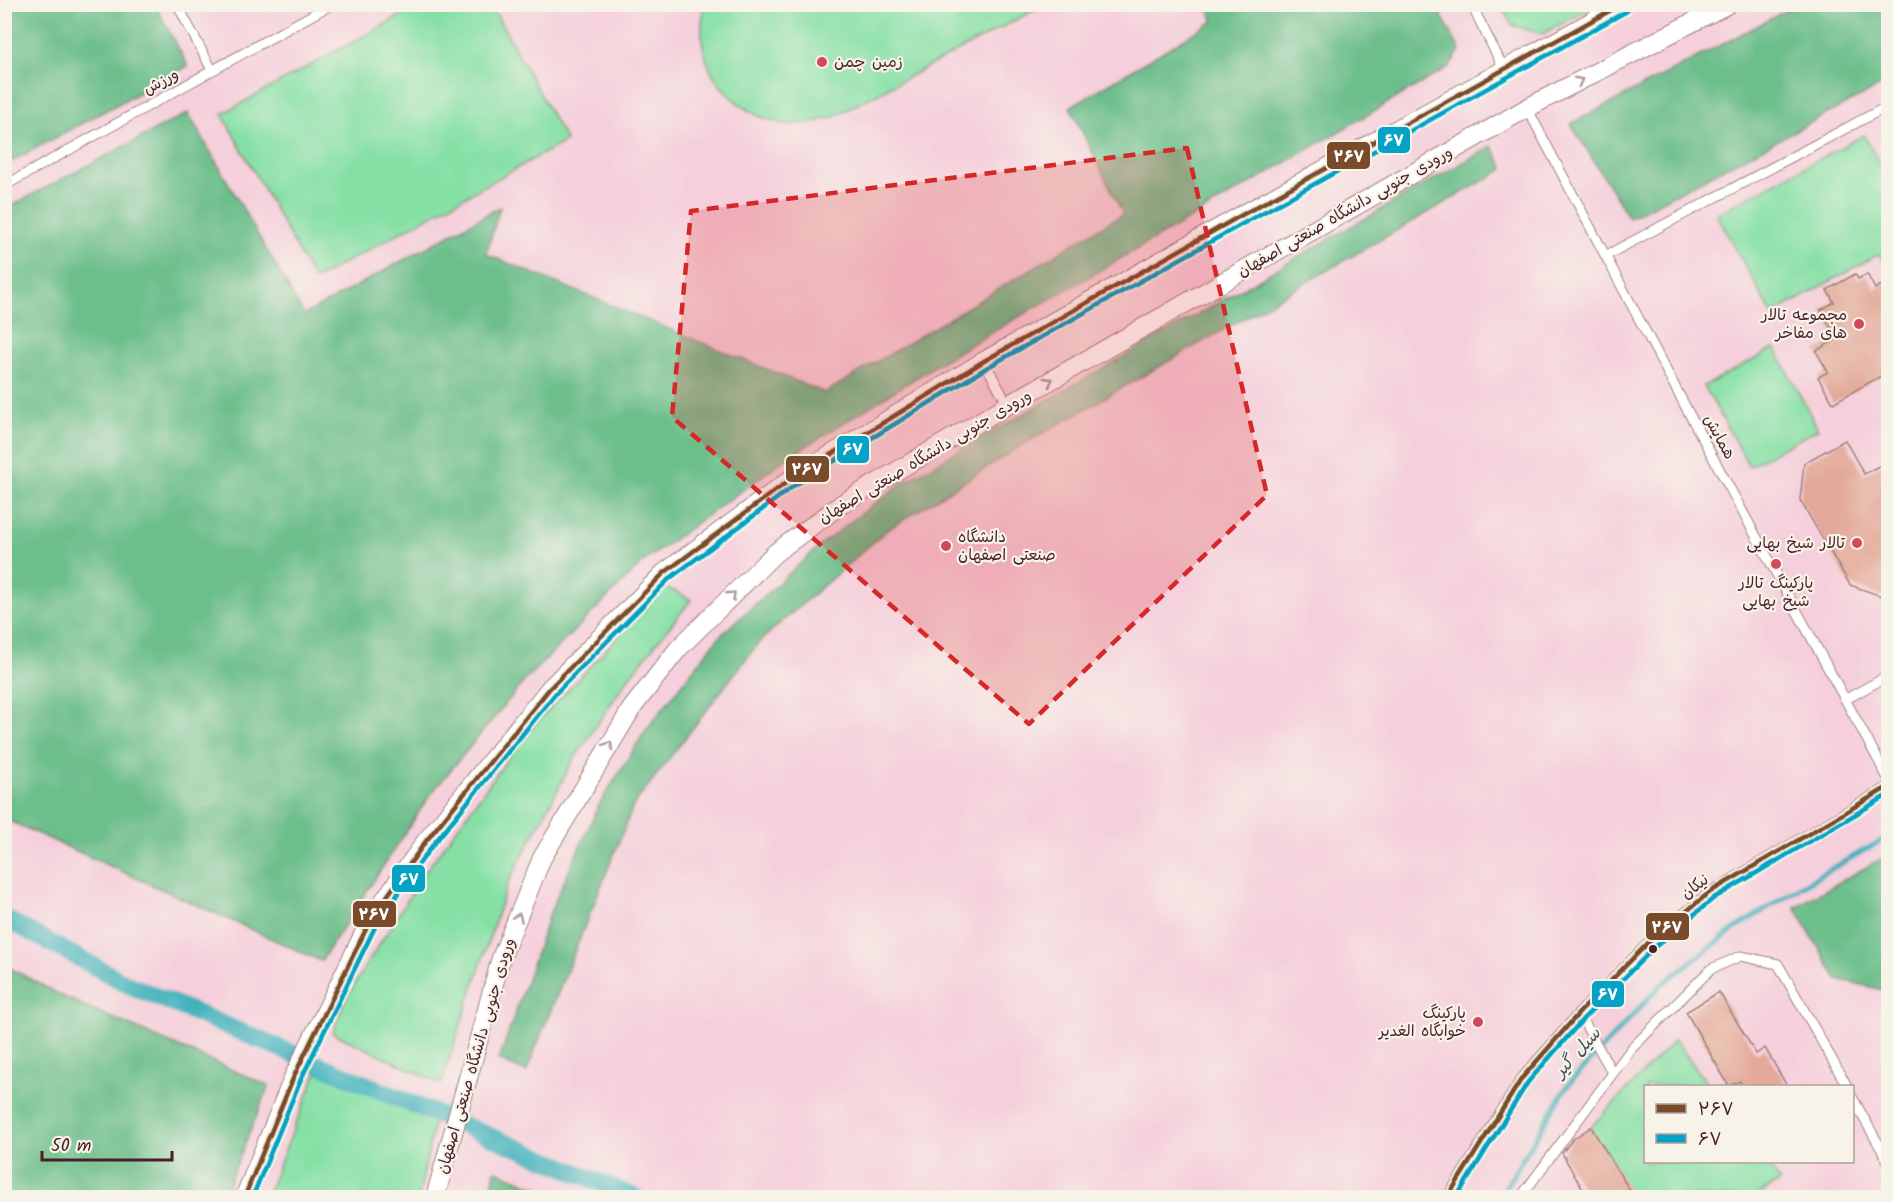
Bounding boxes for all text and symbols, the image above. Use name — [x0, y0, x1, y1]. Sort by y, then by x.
place label: زمین چمن — [834, 50, 903, 75]
marker: زمین چمن — [815, 55, 829, 69]
street label: ورزش — [138, 62, 184, 102]
one-way arrow — [1573, 77, 1584, 89]
line badge: ۶۷ — [1377, 126, 1411, 154]
text: ۶۷ — [1384, 129, 1404, 154]
street label: ورودی جنوبی دانشگاه صنعتی اصفهان — [1233, 140, 1457, 284]
line badge: ۲۶۷ — [1326, 141, 1371, 170]
text: ۲۶۷ — [1333, 145, 1365, 170]
place label: مجموعه تالار های مفاخر — [1759, 303, 1847, 346]
marker: مجموعه تالار های مفاخر — [1852, 317, 1866, 331]
one-way arrow — [1043, 377, 1053, 389]
street label: ورودی جنوبی دانشگاه صنعتی اصفهان — [814, 383, 1036, 531]
street label: همایش — [1696, 410, 1742, 464]
line badge: ۶۷ — [836, 435, 870, 464]
text: ۶۷ — [843, 438, 863, 463]
line badge: ۲۶۷ — [785, 455, 830, 483]
text: ۲۶۷ — [791, 458, 823, 483]
place label: دانشگاه صنعتی اصفهان — [958, 525, 1056, 568]
place label: تالار شیخ بهایی — [1746, 531, 1845, 556]
marker: تالار شیخ بهایی — [1850, 536, 1864, 550]
marker: دانشگاه صنعتی اصفهان — [939, 539, 953, 553]
marker: پارکینگ تالار شیخ بهایی — [1769, 557, 1783, 571]
place label: پارکینگ تالار شیخ بهایی — [1737, 571, 1813, 614]
one-way arrow — [725, 591, 735, 602]
one-way arrow — [601, 741, 613, 751]
line badge: ۶۷ — [391, 864, 426, 893]
text: ۶۷ — [399, 868, 419, 893]
street label: نیکان — [1676, 868, 1714, 906]
line badge: ۲۶۷ — [352, 900, 397, 928]
text: ۲۶۷ — [358, 903, 390, 928]
line badge: ۲۶۷ — [1645, 912, 1690, 941]
one-way arrow — [511, 913, 523, 924]
text: ۲۶۷ — [1651, 916, 1683, 941]
street label: ورودی جنوبی دانشگاه صنعتی اصفهان — [430, 935, 522, 1177]
unlabelled marker — [1647, 943, 1659, 955]
line badge: ۶۷ — [1591, 980, 1625, 1008]
text: ۶۷ — [1598, 983, 1618, 1008]
place label: پارکینگ خوابگاه الغدیر — [1377, 1001, 1466, 1044]
marker: پارکینگ خوابگاه الغدیر — [1471, 1015, 1485, 1029]
water label: سیل گیر — [1546, 1020, 1609, 1086]
legend — [1644, 1085, 1854, 1163]
text: ۲۶۷ — [1698, 1096, 1734, 1125]
scale bar — [42, 1124, 172, 1162]
text: ۶۷ — [1698, 1126, 1722, 1155]
text: 50 m — [51, 1132, 91, 1161]

